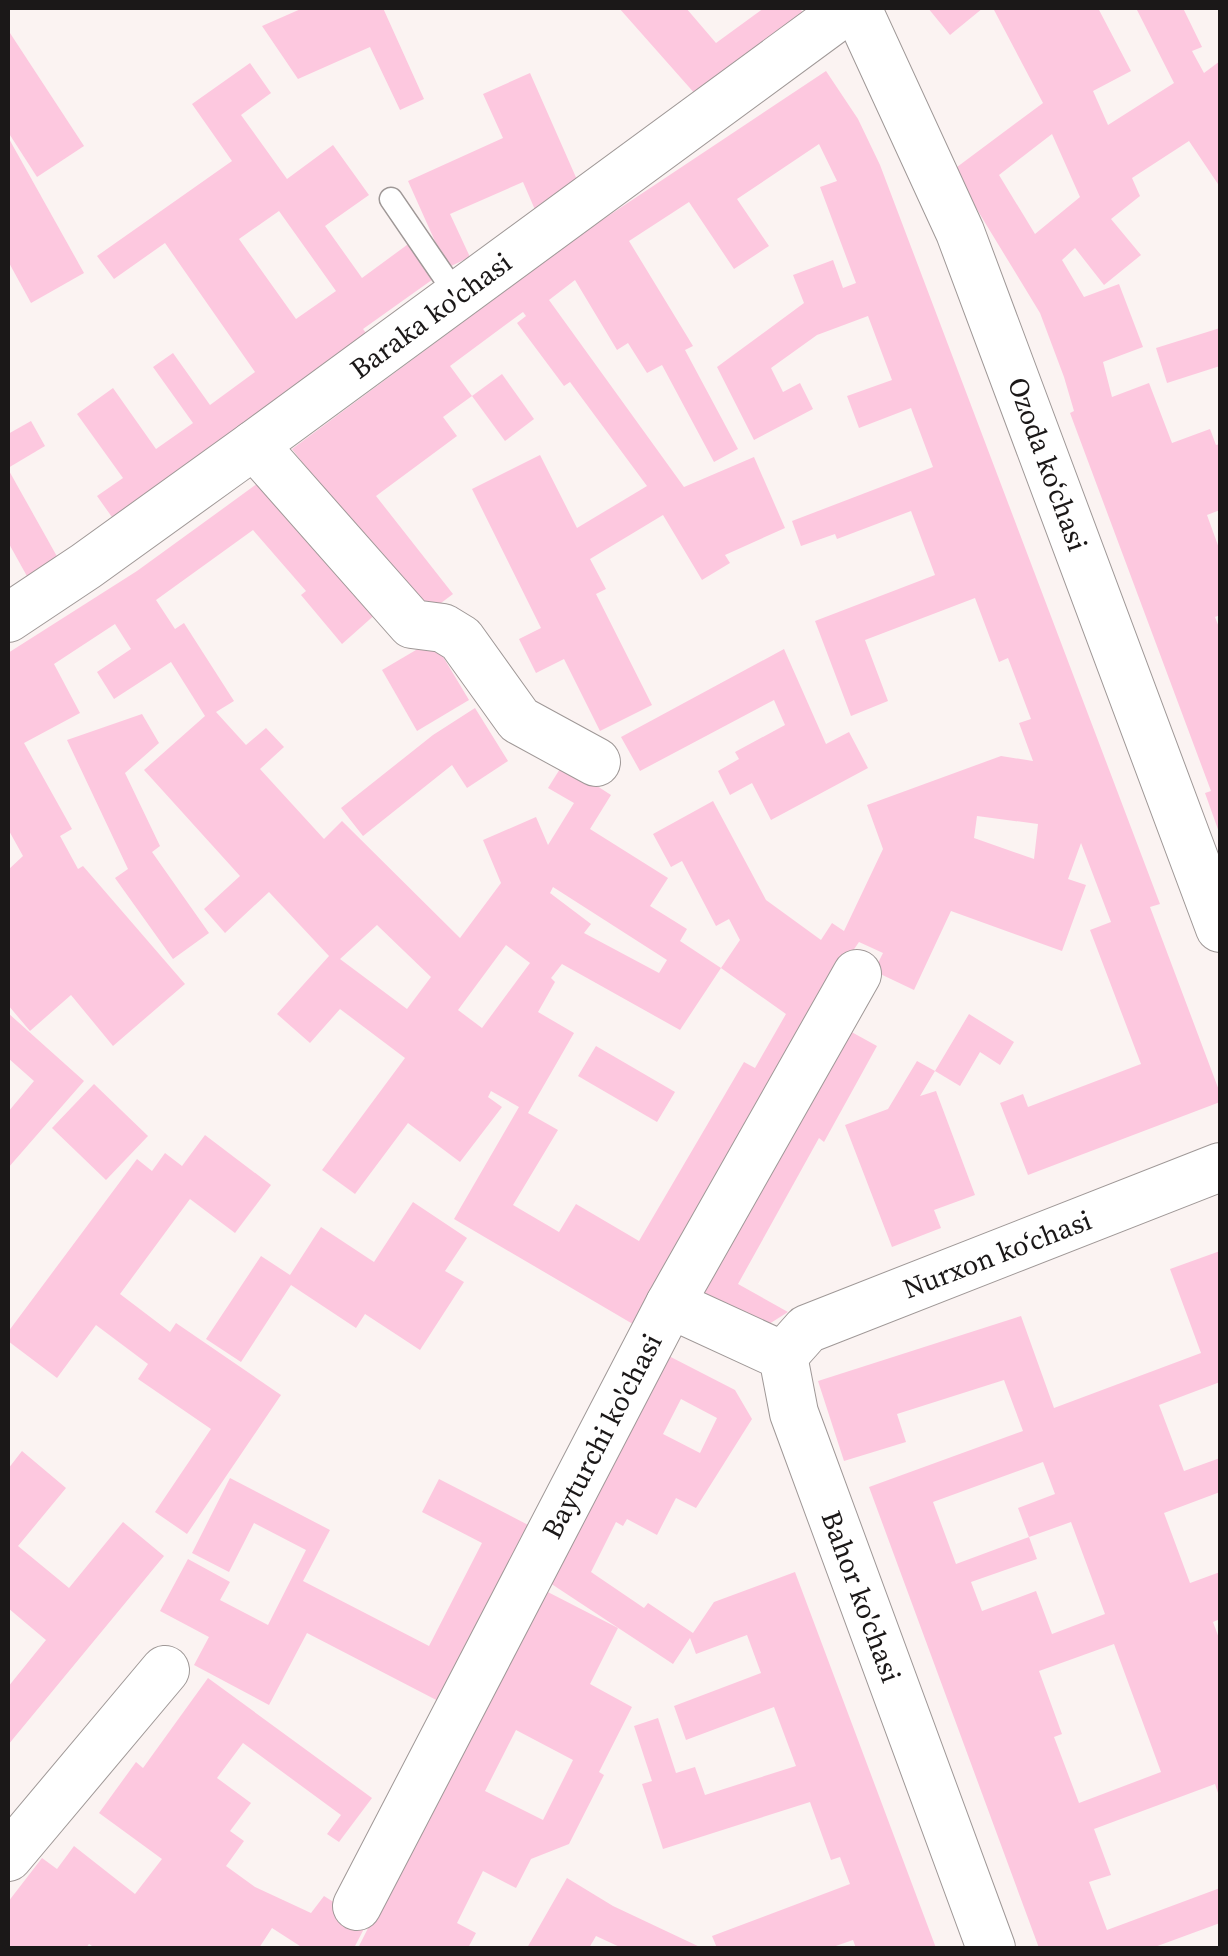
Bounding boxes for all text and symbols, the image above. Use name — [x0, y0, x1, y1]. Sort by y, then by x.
street label: Baraka ko'chasi — [342, 243, 519, 387]
street label: Ozoda koʻchasi — [999, 372, 1097, 556]
street label: Nurxon koʻchasi — [897, 1201, 1097, 1307]
street label: Bayturchi ko'chasi — [532, 1327, 671, 1545]
street label: Bahor ko'chasi — [813, 1505, 911, 1688]

